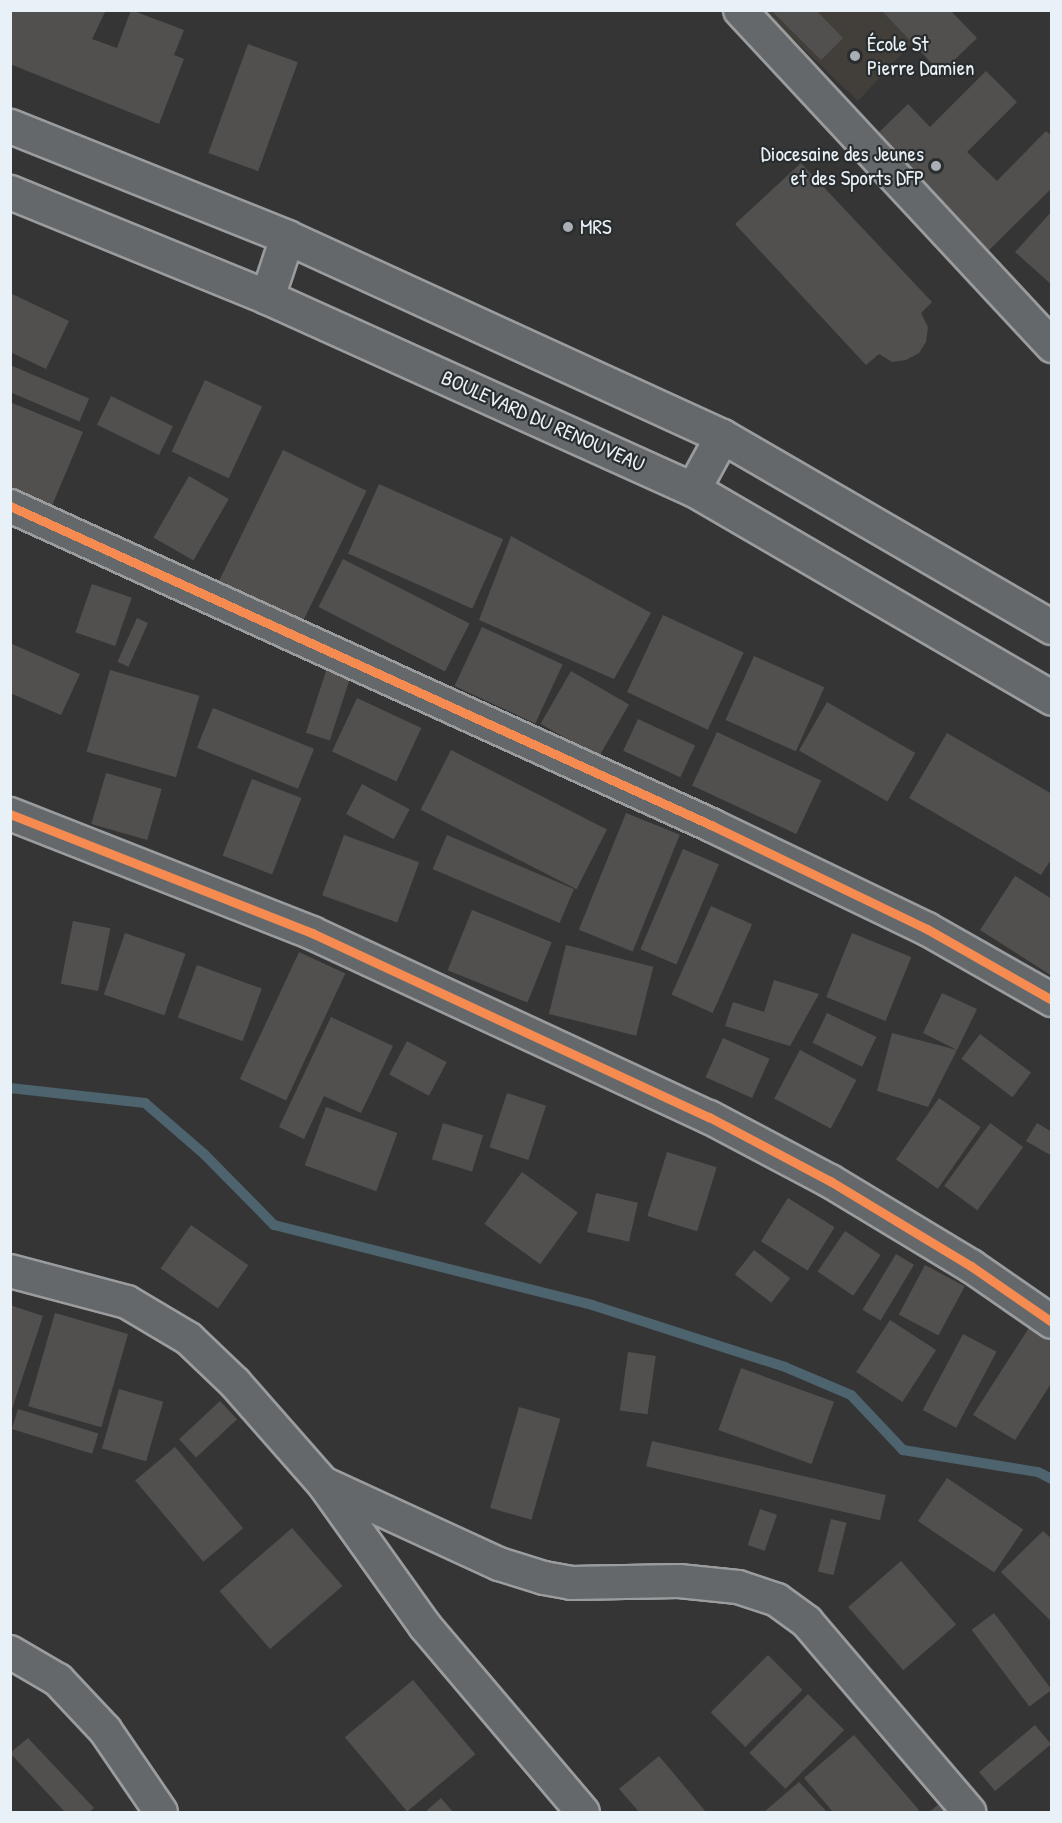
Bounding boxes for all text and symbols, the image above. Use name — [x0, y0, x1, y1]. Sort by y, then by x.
place label: École St Pierre Damien — [867, 31, 975, 81]
marker: École St Pierre Damien — [848, 49, 862, 63]
place label: Diocesaine des Jeunes et des Sports DFP — [761, 141, 924, 191]
marker: Diocesaine des Jeunes et des Sports DFP — [929, 159, 943, 173]
place label: MRS — [580, 214, 612, 240]
marker: MRS — [561, 220, 575, 234]
street label: BOULEVARD DU RENOUVEAU — [437, 365, 649, 477]

